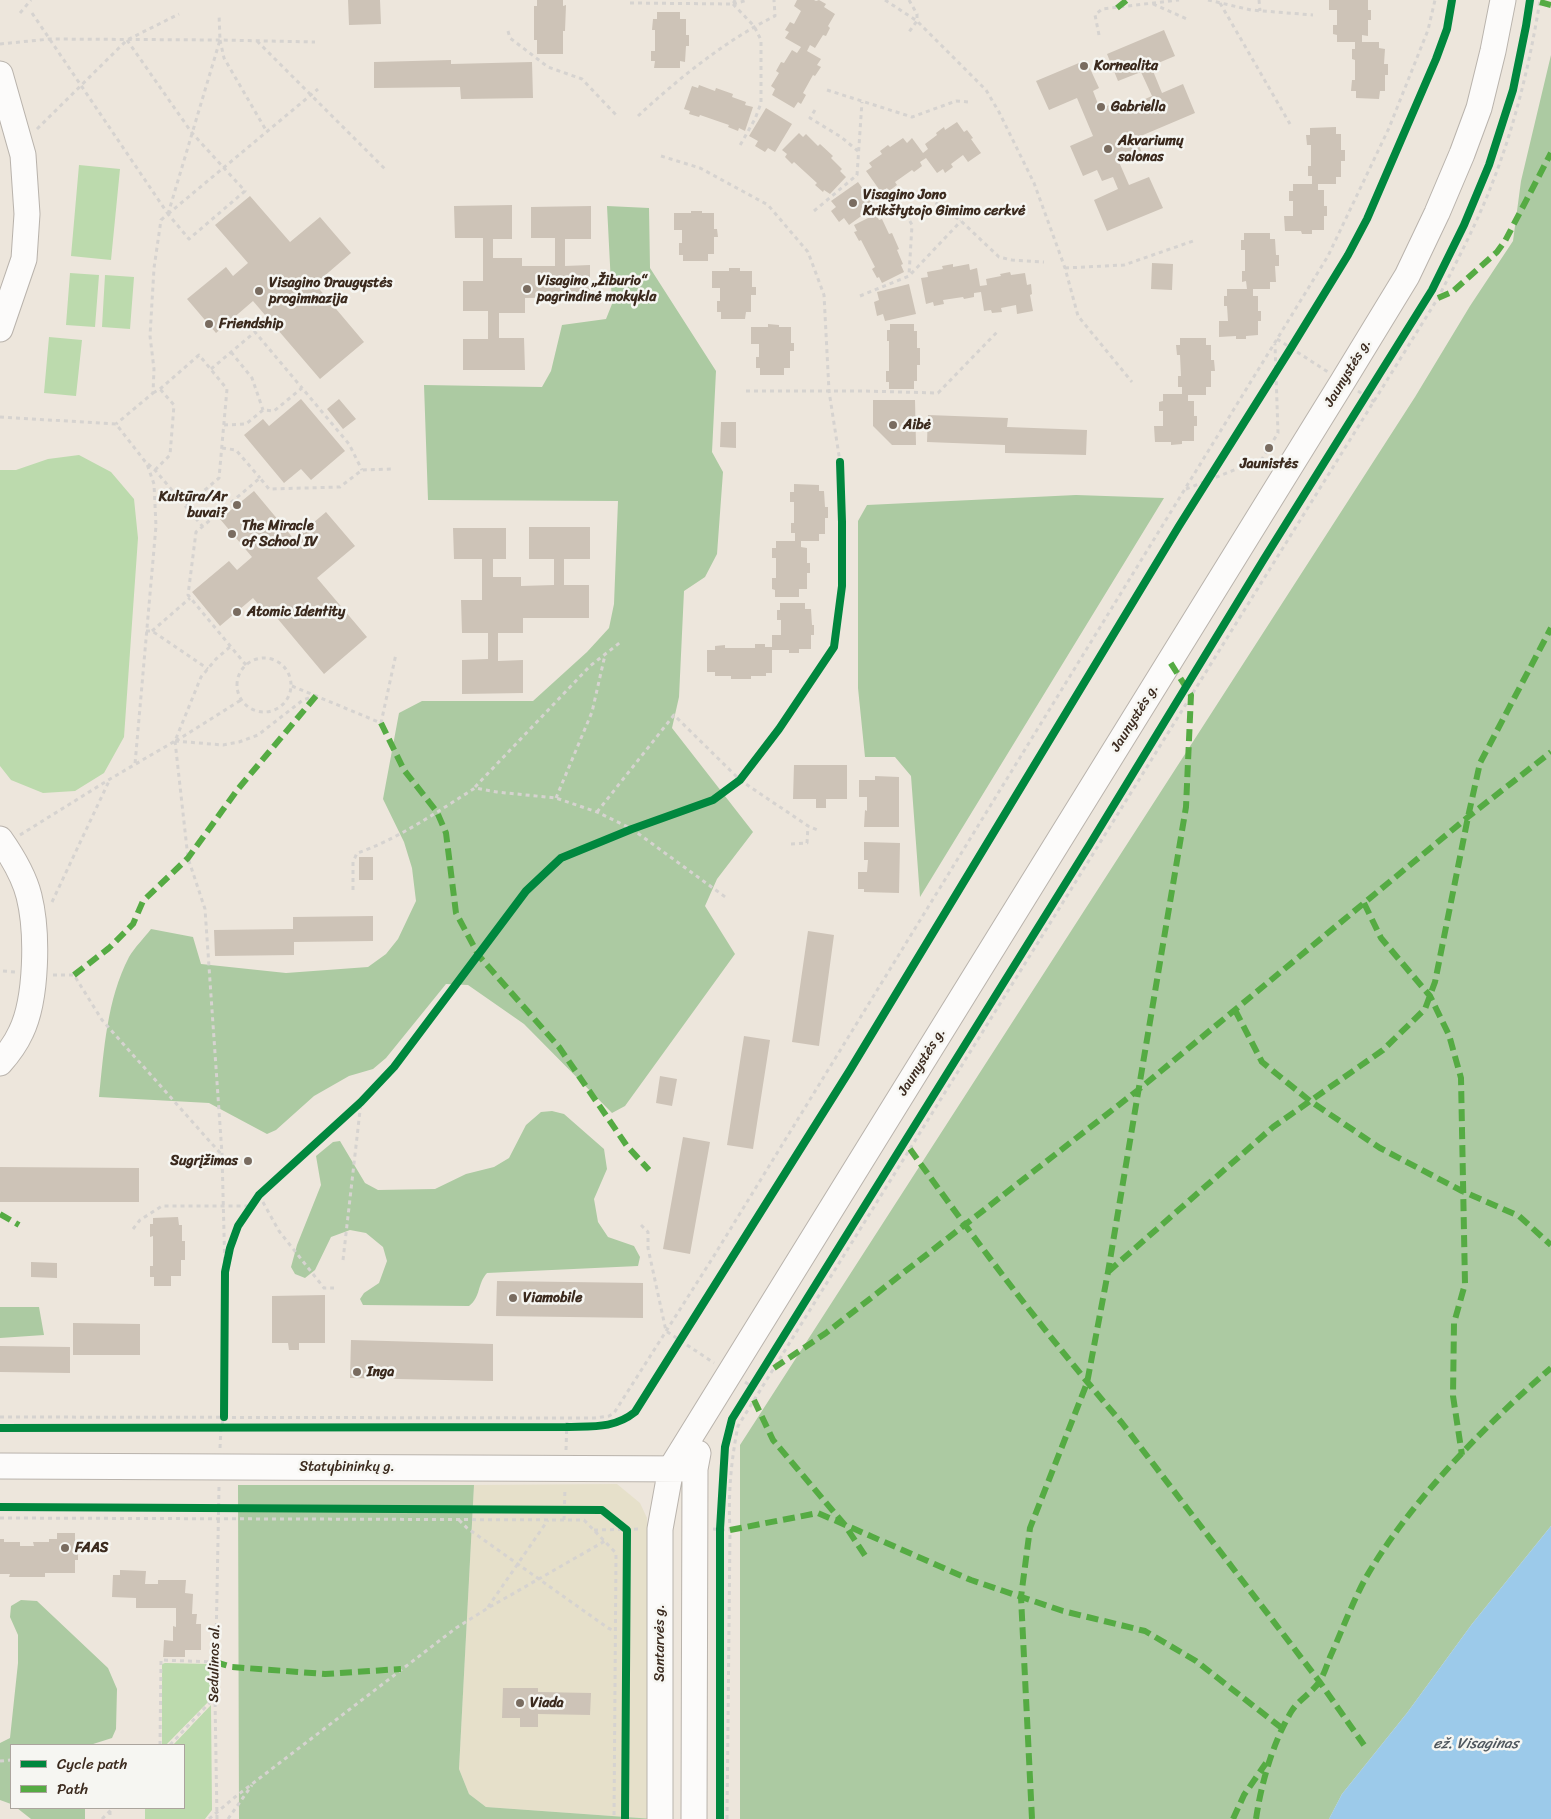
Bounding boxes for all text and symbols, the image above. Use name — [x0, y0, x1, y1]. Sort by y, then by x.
place label: Kornealita — [1094, 58, 1158, 74]
marker: Kornealita — [1078, 60, 1090, 72]
place label: Gabriella — [1111, 99, 1166, 115]
marker: Gabriella — [1095, 101, 1107, 113]
place label: Akvariumų salonas — [1118, 133, 1184, 166]
marker: Akvariumų salonas — [1102, 143, 1114, 155]
place label: Visagino Jono Krikštytojo Gimimo cerkvė — [863, 187, 1025, 220]
marker: Visagino Jono Krikštytojo Gimimo cerkvė — [847, 197, 859, 209]
place label: Visagino „Žiburio“ pagrindinė mokykla — [537, 273, 656, 306]
place label: Visagino Draugystės progimnazija — [269, 275, 392, 308]
marker: Visagino „Žiburio“ pagrindinė mokykla — [521, 283, 533, 295]
marker: Visagino Draugystės progimnazija — [253, 285, 265, 297]
place label: Friendship — [219, 316, 283, 332]
marker: Friendship — [203, 318, 215, 330]
street label: Jaunystės g. — [1321, 336, 1375, 410]
place label: Aibė — [903, 417, 931, 433]
marker: Aibė — [887, 419, 899, 431]
marker: Jaunistės — [1263, 442, 1275, 454]
place label: Jaunistės — [1240, 456, 1298, 472]
place label: Kultūra/Ar buvai? — [159, 489, 227, 522]
marker: Kultūra/Ar buvai? — [231, 499, 243, 511]
place label: The Miracle of School IV — [242, 518, 318, 550]
marker: The Miracle of School IV — [226, 528, 238, 540]
place label: Atomic Identity — [247, 604, 345, 620]
marker: Atomic Identity — [231, 606, 243, 618]
street label: Jaunystės g. — [1108, 681, 1162, 755]
street label: Jaunystės g. — [895, 1025, 949, 1099]
place label: Sugrįžimas — [170, 1153, 238, 1169]
marker: Sugrįžimas — [242, 1155, 254, 1167]
place label: Viamobile — [523, 1290, 582, 1306]
marker: Viamobile — [507, 1292, 519, 1304]
place label: Inga — [367, 1364, 394, 1380]
marker: Inga — [351, 1366, 363, 1378]
street label: Statybininkų g. — [299, 1459, 395, 1475]
place label: FAAS — [75, 1540, 109, 1556]
marker: FAAS — [59, 1542, 71, 1554]
street label: Santarvės g. — [652, 1604, 668, 1682]
street label: Sedulinos al. — [206, 1623, 224, 1703]
place label: Viada — [530, 1695, 564, 1711]
marker: Viada — [514, 1697, 526, 1709]
water label: ež. Visaginas — [1433, 1735, 1519, 1753]
legend — [10, 1744, 185, 1809]
text: Cycle path — [57, 1751, 127, 1777]
text: Path — [57, 1776, 88, 1802]

